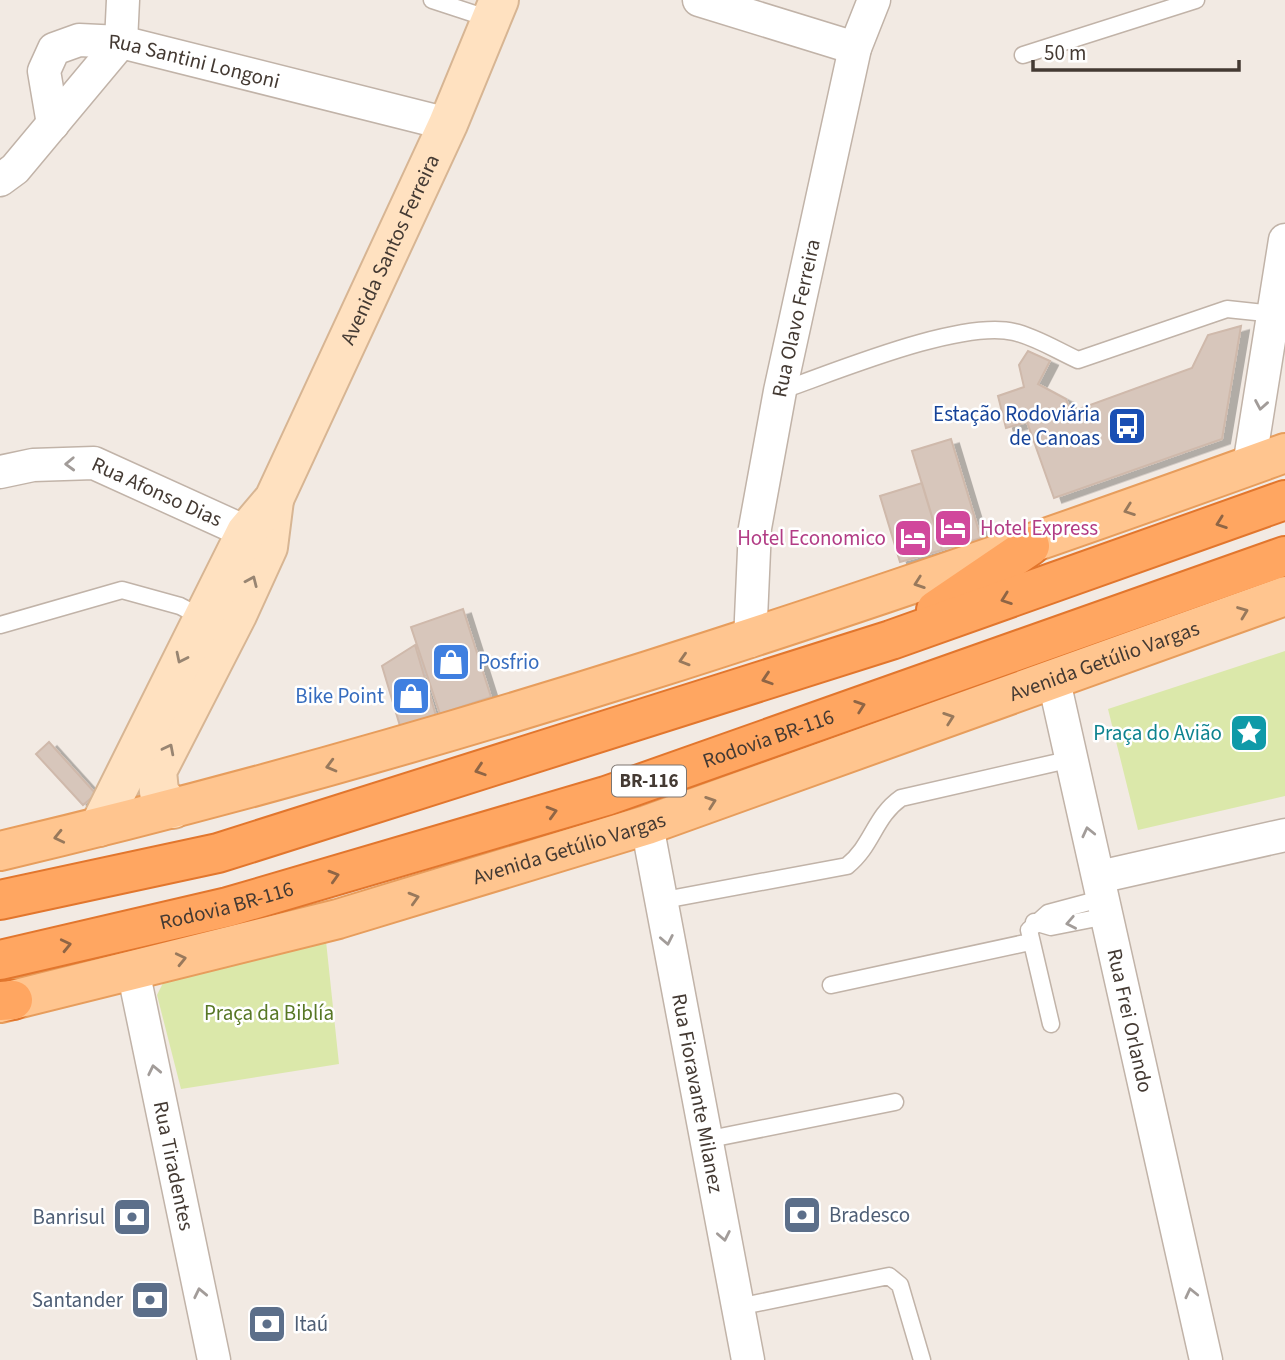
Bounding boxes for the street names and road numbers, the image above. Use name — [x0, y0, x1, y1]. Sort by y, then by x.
street label: Rua Santini Longoni — [108, 26, 283, 96]
street label: Avenida Santos Ferreira — [333, 149, 447, 350]
street label: Rua Olavo Ferreira — [764, 236, 828, 400]
street label: Rua Afonso Dias — [87, 449, 227, 534]
street label: Avenida Getúlio Vargas — [1005, 613, 1204, 709]
street label: Rodovia BR-116 — [698, 702, 838, 776]
road number: BR-116 — [612, 766, 686, 796]
street label: Avenida Getúlio Vargas — [469, 804, 670, 892]
street label: Rodovia BR-116 — [157, 874, 297, 937]
street label: Rua Frei Orlando — [1099, 946, 1161, 1095]
street label: Rua Fioravante Milanez — [664, 991, 731, 1196]
street label: Rua Tiradentes — [146, 1098, 202, 1234]

